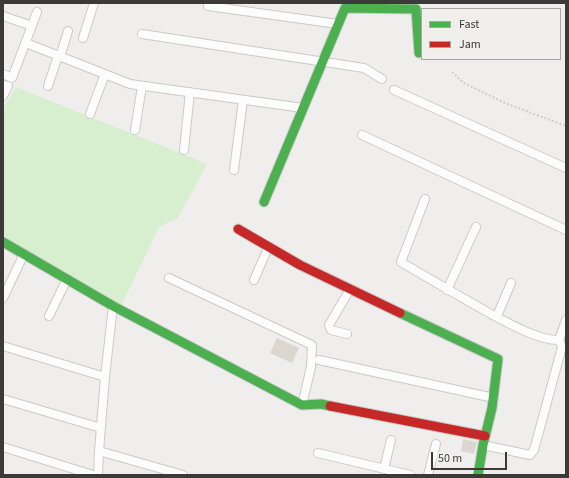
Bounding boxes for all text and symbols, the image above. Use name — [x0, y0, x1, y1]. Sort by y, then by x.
legend — [421, 8, 561, 60]
text: Fast — [459, 16, 479, 33]
text: Jam — [459, 36, 481, 53]
scale bar — [433, 444, 509, 470]
text: 50 m — [438, 450, 462, 467]

